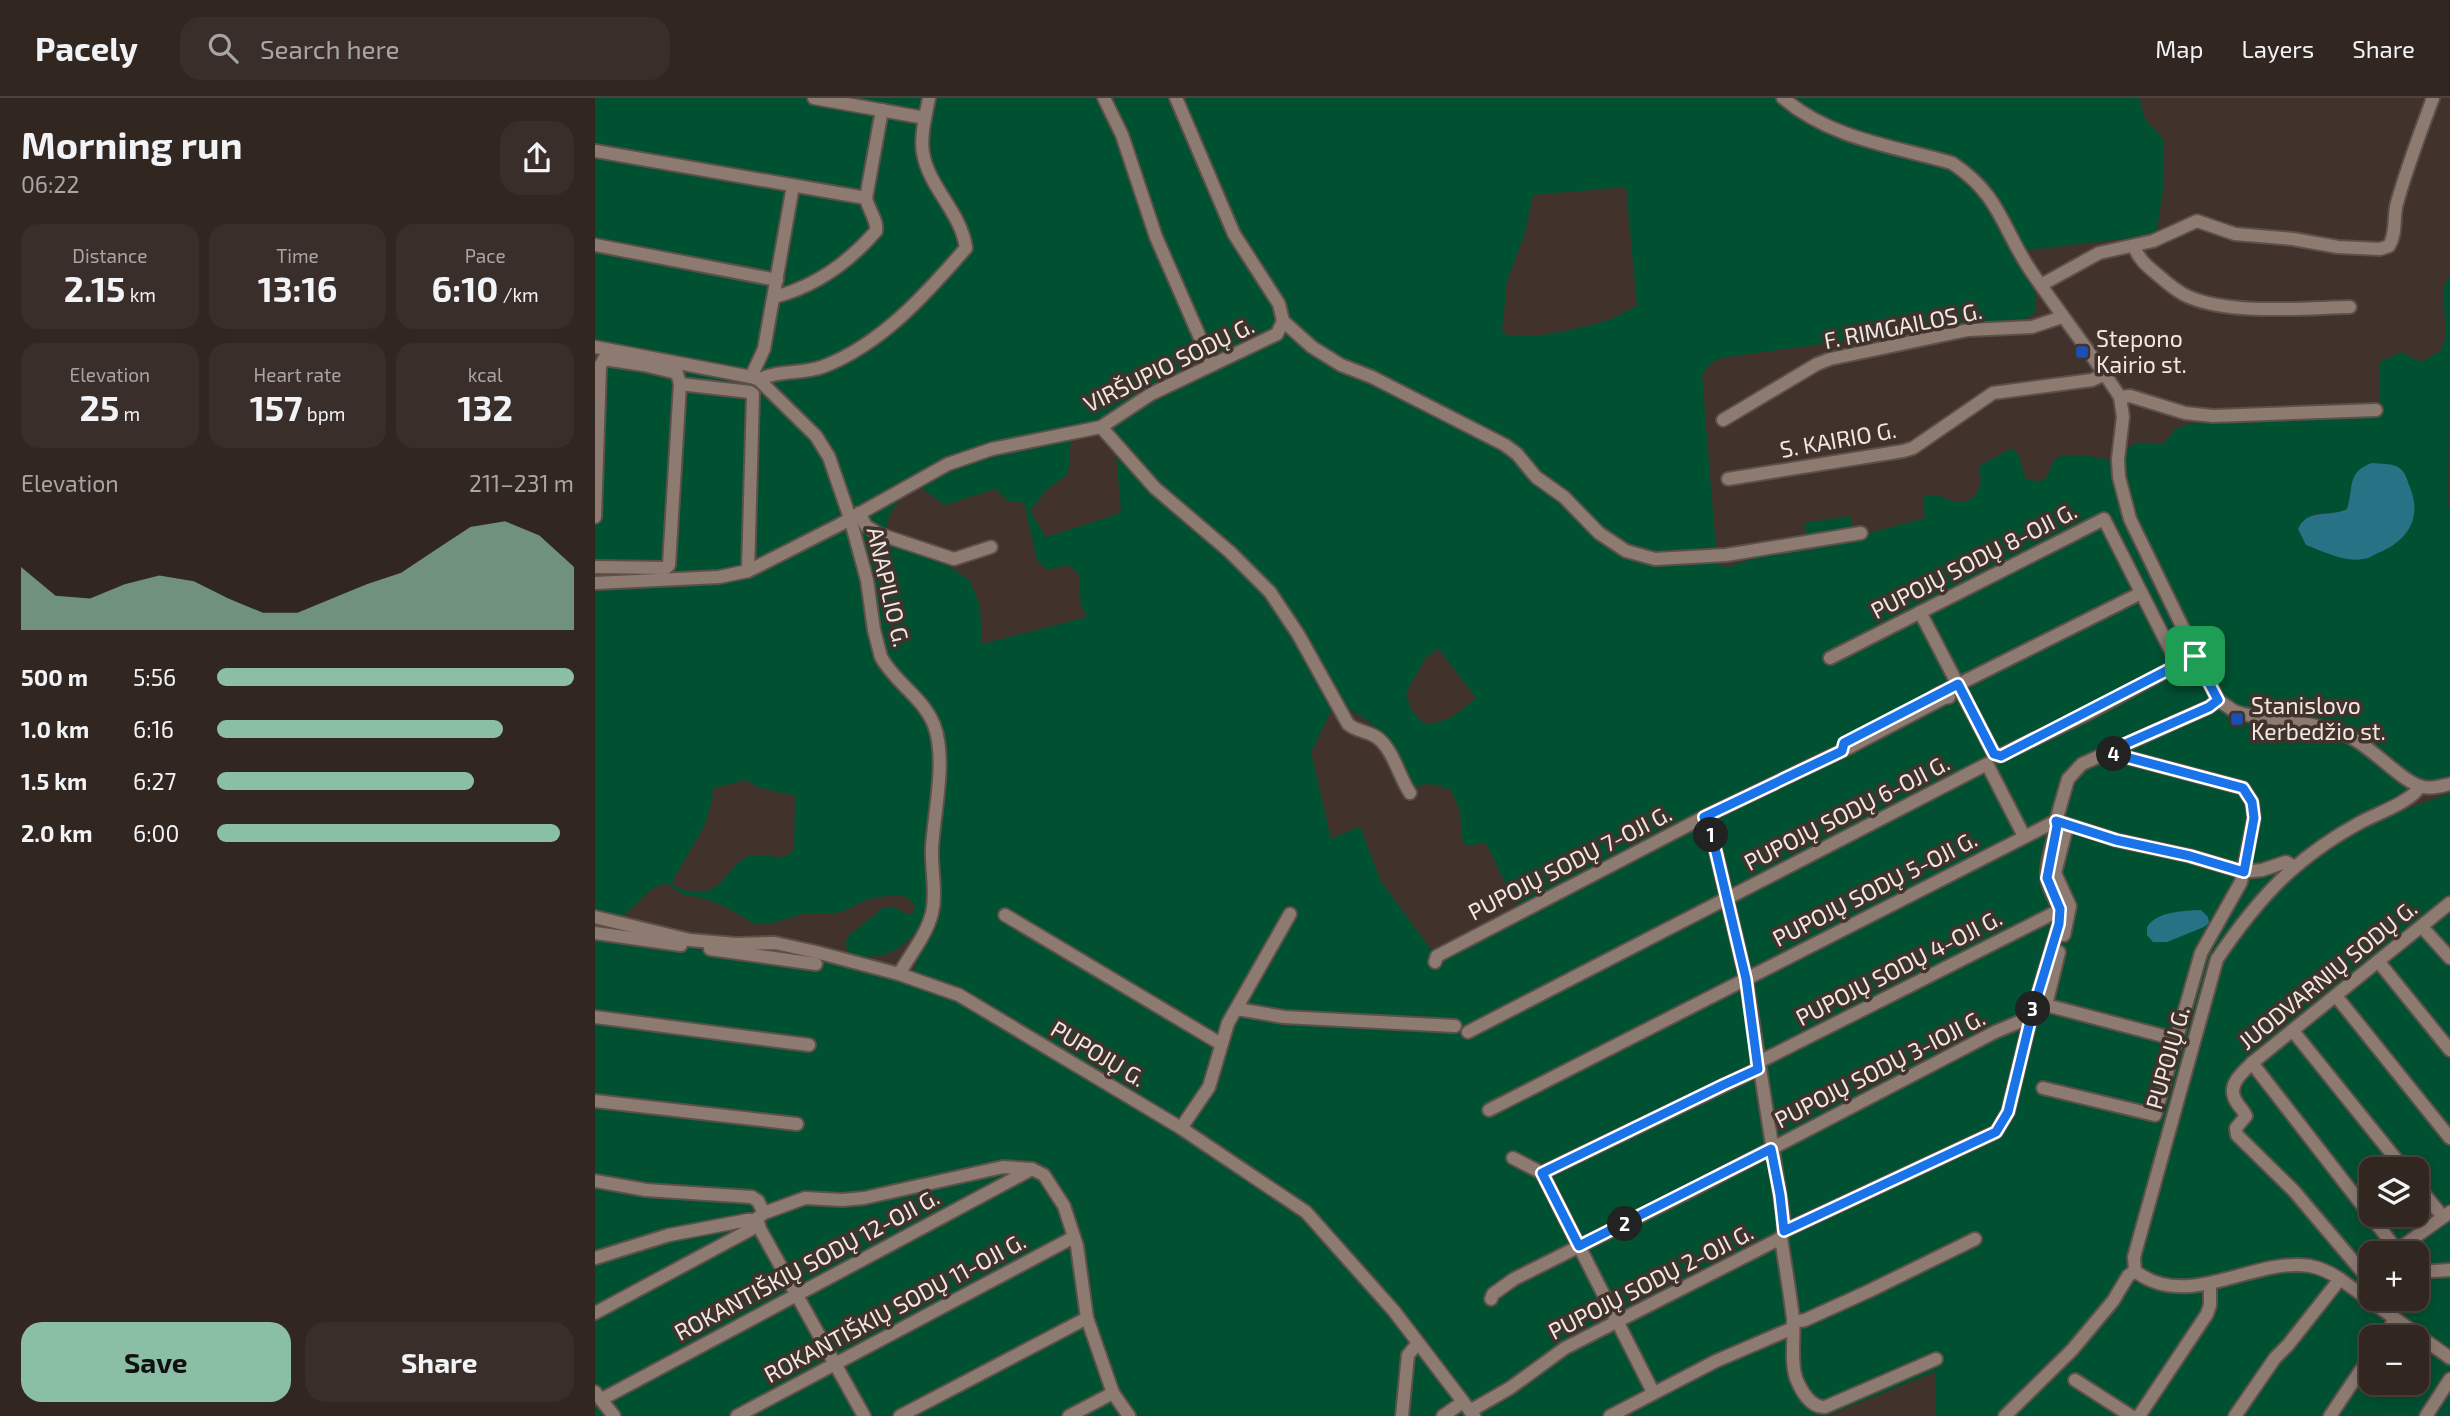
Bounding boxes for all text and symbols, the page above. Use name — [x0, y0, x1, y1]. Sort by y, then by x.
search box — [180, 17, 670, 80]
text: Pacely — [35, 28, 138, 68]
icon: search — [204, 29, 242, 67]
text: Search here — [260, 33, 400, 64]
text: Map — [2155, 34, 2203, 63]
text: Layers — [2241, 34, 2314, 63]
text: Share — [2352, 34, 2415, 63]
text: Morning run — [21, 121, 242, 167]
button: share — [500, 121, 574, 195]
text: 06:22 — [21, 170, 79, 198]
text: Distance — [72, 244, 147, 267]
text: Time — [276, 244, 319, 267]
text: Pace — [465, 244, 506, 267]
text: 2.15 — [64, 267, 125, 309]
text: 13:16 — [258, 267, 337, 309]
text: 6:10 — [432, 267, 498, 309]
text: km — [125, 283, 156, 306]
text: /km — [498, 283, 539, 306]
street label: F. RIMGAILOS G. — [1821, 296, 1984, 354]
street label: VIRŠUPIO SODŲ G. — [1079, 311, 1258, 418]
place label: Stepono Kairio st. — [2096, 324, 2187, 378]
marker: Stepono Kairio st. — [2074, 344, 2090, 360]
text: Elevation — [70, 363, 150, 386]
text: Heart rate — [254, 363, 341, 386]
text: kcal — [468, 363, 503, 386]
text: 25 — [80, 386, 119, 428]
text: 157 — [250, 386, 303, 428]
text: 132 — [458, 386, 513, 428]
text: m — [119, 402, 140, 425]
text: bpm — [303, 402, 345, 425]
street label: S. KAIRIO G. — [1777, 415, 1898, 463]
text: Elevation — [21, 469, 119, 497]
text: 211–231 m — [469, 469, 574, 497]
street label: PUPOJŲ SODŲ 8-OJI G. — [1866, 496, 2081, 624]
street label: ANAPILIO G. — [862, 524, 916, 650]
pin — [2165, 626, 2225, 686]
icon: arrive — [2176, 637, 2214, 675]
text: 500 m — [21, 663, 88, 691]
text: 5:56 — [133, 663, 176, 691]
place label: Stanislovo Kerbedžio st. — [2251, 691, 2386, 745]
marker: Stanislovo Kerbedžio st. — [2229, 711, 2245, 727]
text: 1.0 km — [21, 715, 89, 743]
text: 6:16 — [133, 715, 174, 743]
pin: 4 — [2097, 736, 2131, 772]
text: 4 — [2107, 742, 2120, 765]
street label: PUPOJŲ SODŲ 6-OJI G. — [1739, 748, 1954, 876]
text: 1.5 km — [21, 767, 87, 795]
text: 6:27 — [133, 767, 176, 795]
street label: PUPOJŲ SODŲ 7-OJI G. — [1463, 799, 1676, 926]
pin: 1 — [1693, 818, 1729, 852]
text: 2.0 km — [21, 819, 93, 847]
text: 6:00 — [133, 819, 179, 847]
text: 1 — [1706, 823, 1715, 846]
street label: PUPOJŲ SODŲ 5-OJI G. — [1768, 824, 1982, 952]
street label: JUODVARNIŲ SODŲ G. — [2232, 894, 2422, 1055]
street label: PUPOJŲ SODŲ 4-OJI G. — [1791, 903, 2006, 1031]
pin: 3 — [2015, 992, 2051, 1026]
text: 3 — [2027, 997, 2038, 1020]
street label: PUPOJŲ SODŲ 3-IOJI G. — [1770, 1003, 1989, 1133]
street label: PUPOJŲ G. — [2139, 1003, 2195, 1112]
street label: PUPOJŲ G. — [1046, 1014, 1151, 1092]
map controls — [2359, 1157, 2429, 1395]
button: layers — [2359, 1157, 2429, 1227]
street label: ROKANTIŠKIŲ SODŲ 12-OJI G. — [669, 1182, 944, 1346]
pin: 2 — [1607, 1206, 1643, 1242]
street label: PUPOJŲ SODŲ 2-OJI G. — [1544, 1218, 1758, 1346]
street label: ROKANTIŠKIŲ SODŲ 11-OJI G. — [759, 1226, 1030, 1388]
button: + — [2359, 1241, 2429, 1311]
button: Save — [21, 1322, 291, 1402]
button: Share — [305, 1322, 574, 1402]
button: − — [2359, 1325, 2429, 1395]

